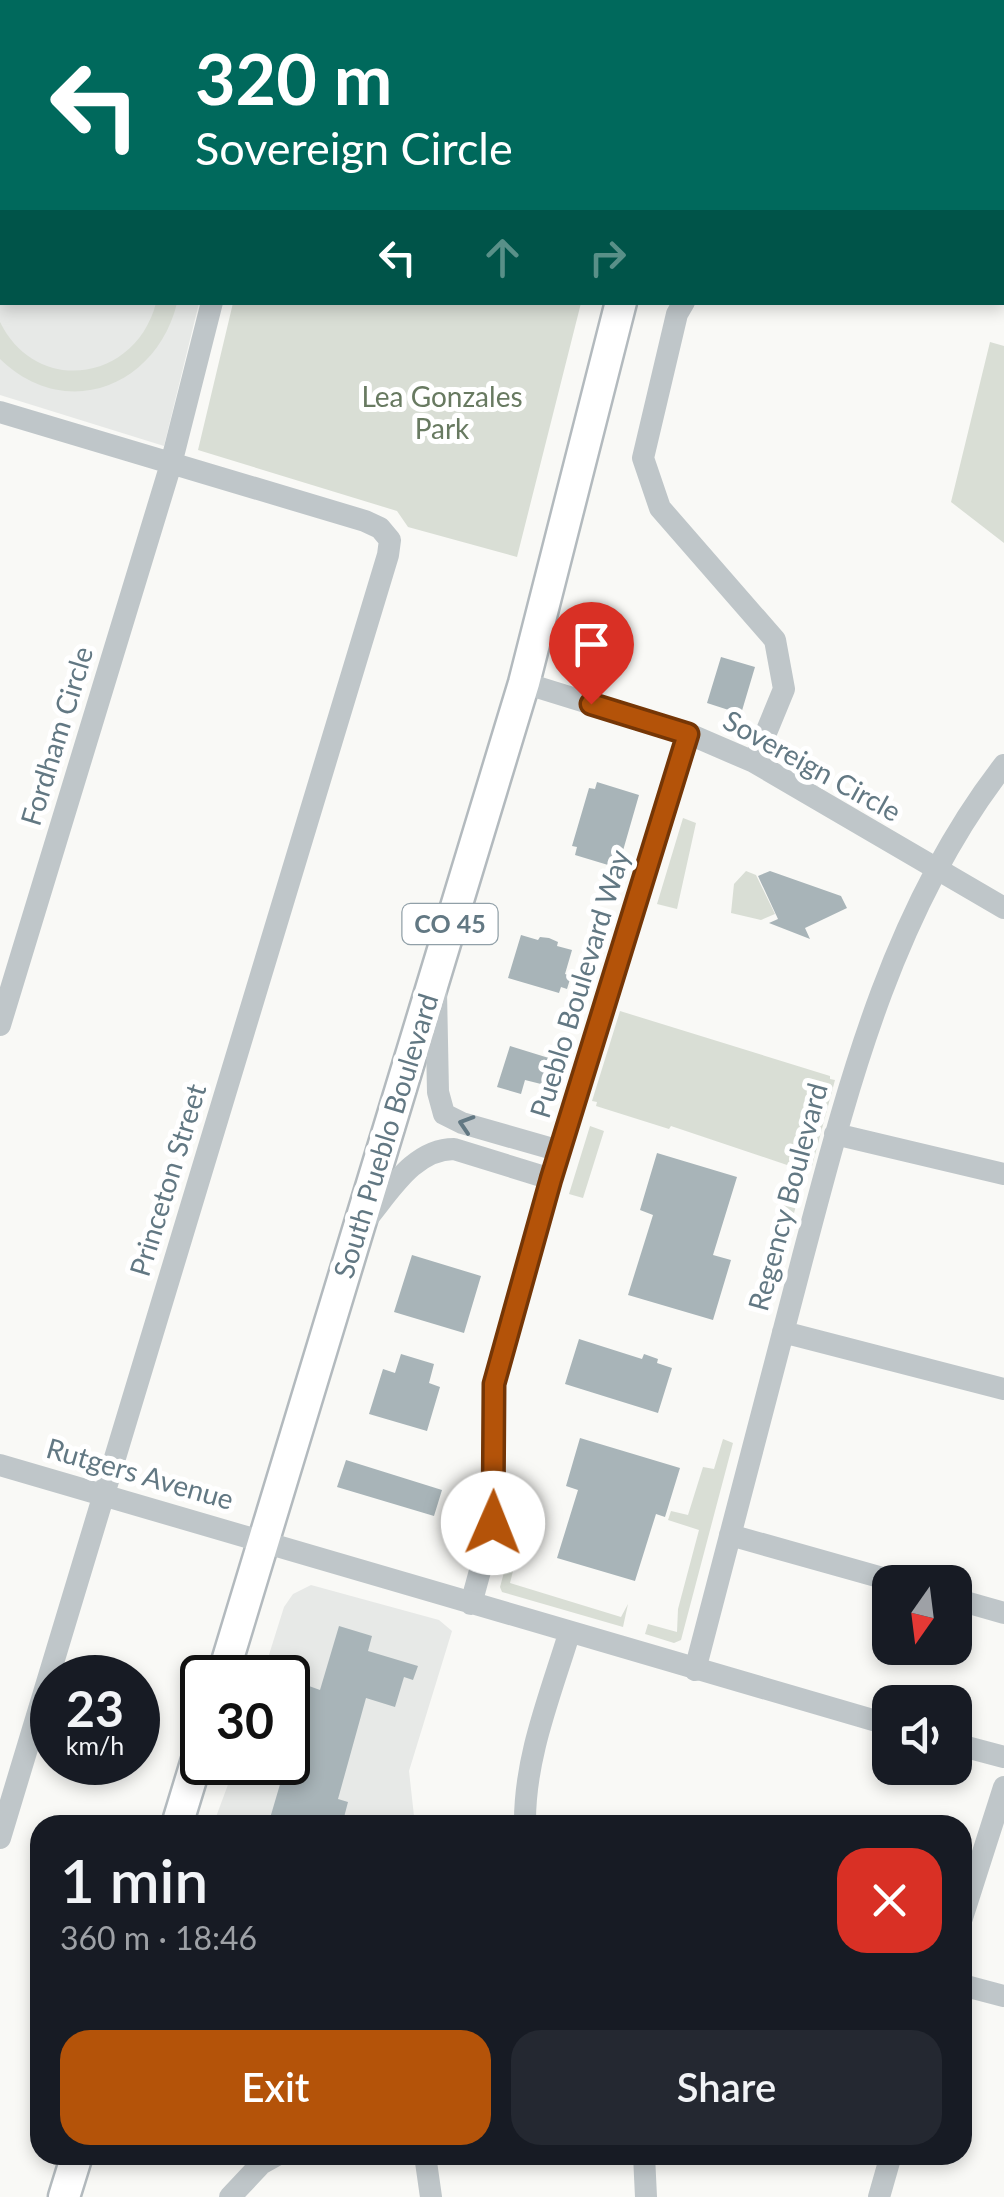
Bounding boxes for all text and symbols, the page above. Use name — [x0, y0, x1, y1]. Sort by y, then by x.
text: 320 m — [195, 36, 392, 120]
icon: left — [30, 40, 160, 170]
text: Sovereign Circle — [195, 121, 513, 175]
icon: left — [370, 230, 425, 285]
icon: ahead — [475, 230, 530, 285]
icon: right — [580, 230, 635, 285]
park label: Lea Gonzales Park — [361, 379, 523, 445]
pin — [549, 602, 634, 705]
icon: arrive — [564, 617, 619, 672]
street label: Fordham Circle — [13, 642, 99, 829]
street label: Sovereign Circle — [718, 702, 907, 828]
street label: Pueblo Boulevard Way — [522, 845, 636, 1122]
road number: CO 45 — [402, 904, 498, 944]
street label: South Pueblo Boulevard — [326, 989, 445, 1282]
street label: Princeton Street — [122, 1079, 212, 1280]
street label: Regency Boulevard — [740, 1079, 834, 1314]
one-way arrow — [459, 1115, 476, 1135]
street label: Rutgers Avenue — [43, 1430, 238, 1516]
position arrow — [441, 1471, 545, 1575]
north arrow — [872, 1565, 972, 1665]
map controls — [872, 1565, 972, 1785]
speed limit sign: 30 — [180, 1655, 310, 1785]
text: 23 — [66, 1678, 124, 1738]
button: sound — [872, 1685, 972, 1785]
text: km/h — [66, 1730, 124, 1760]
text: 1 min — [60, 1844, 208, 1916]
button: close — [837, 1848, 942, 1953]
text: 360 m · 18:46 — [60, 1918, 257, 1957]
button: Exit — [60, 2030, 491, 2145]
button: Share — [511, 2030, 942, 2145]

